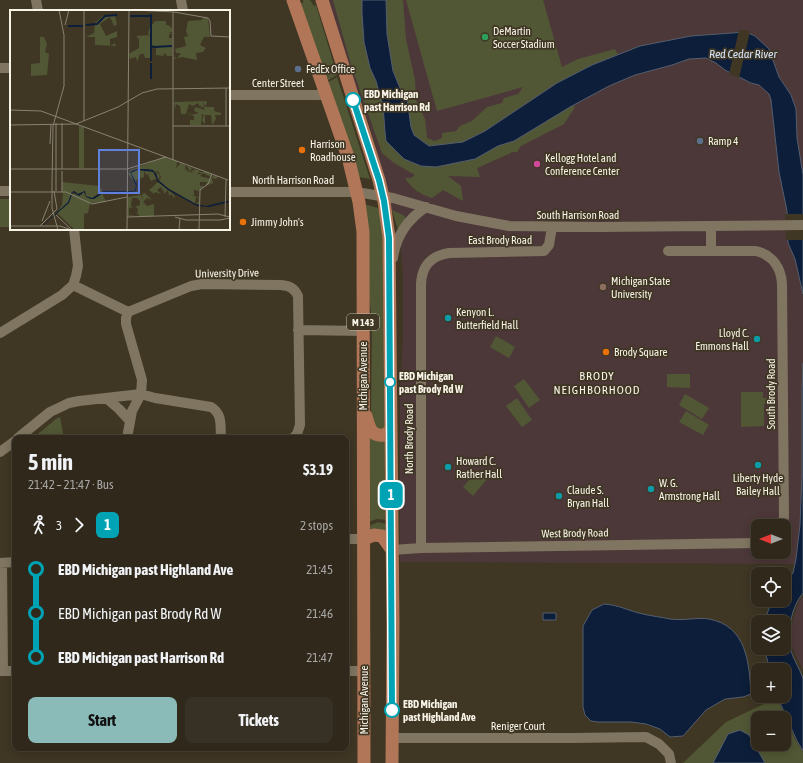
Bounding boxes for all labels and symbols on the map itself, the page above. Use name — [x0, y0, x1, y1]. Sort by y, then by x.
inset map — [10, 10, 230, 230]
place label: DeMartin Soccer Stadium — [493, 25, 555, 50]
marker: DeMartin Soccer Stadium — [480, 32, 490, 42]
water label: Red Cedar River — [709, 47, 778, 61]
place label: FedEx Office — [306, 63, 355, 75]
marker: FedEx Office — [293, 64, 303, 74]
street label: Center Street — [252, 77, 304, 89]
place label: EBD Michigan past Harrison Rd — [364, 88, 430, 113]
marker: EBD Michigan past Harrison Rd — [345, 92, 361, 108]
place label: Ramp 4 — [708, 135, 738, 147]
marker: Ramp 4 — [695, 136, 705, 146]
place label: Harrison Roadhouse — [310, 138, 356, 163]
marker: Harrison Roadhouse — [297, 145, 307, 155]
place label: Kellogg Hotel and Conference Center — [545, 152, 620, 177]
marker: Kellogg Hotel and Conference Center — [532, 159, 542, 169]
street label: North Harrison Road — [252, 174, 334, 186]
street label: South Harrison Road — [537, 209, 619, 221]
place label: Jimmy John's — [251, 216, 304, 228]
marker: Jimmy John's — [238, 217, 248, 227]
street label: East Brody Road — [468, 234, 532, 246]
street label: University Drive — [195, 266, 259, 280]
place label: Michigan State University — [611, 275, 670, 300]
marker: Michigan State University — [598, 282, 608, 292]
place label: Kenyon L. Butterfield Hall — [456, 306, 518, 331]
marker: Kenyon L. Butterfield Hall — [443, 313, 453, 323]
road number: M 143 — [347, 314, 379, 330]
place label: Lloyd C. Emmons Hall — [695, 327, 749, 352]
marker: Lloyd C. Emmons Hall — [752, 334, 762, 344]
street label: Michigan Avenue — [357, 342, 369, 410]
place label: Brody Square — [614, 346, 667, 358]
marker: Brody Square — [601, 347, 611, 357]
street label: South Brody Road — [765, 359, 777, 430]
district label: BRODY NEIGHBORHOOD — [554, 369, 641, 397]
place label: EBD Michigan past Brody Rd W — [399, 370, 464, 395]
marker: EBD Michigan past Brody Rd W — [384, 376, 396, 388]
street label: North Brody Road — [403, 404, 415, 474]
place label: Howard C. Rather Hall — [456, 455, 502, 480]
marker: Liberty Hyde Bailey Hall — [753, 460, 763, 470]
marker: Howard C. Rather Hall — [443, 462, 453, 472]
place label: Liberty Hyde Bailey Hall — [733, 472, 783, 497]
place label: W. G. Armstrong Hall — [659, 477, 720, 502]
line badge: 1 — [378, 482, 404, 508]
place label: Claude S. Bryan Hall — [567, 484, 609, 509]
marker: W. G. Armstrong Hall — [646, 484, 656, 494]
marker: Claude S. Bryan Hall — [554, 491, 564, 501]
north arrow — [751, 519, 791, 559]
street label: West Brody Road — [541, 526, 609, 540]
street label: Michigan Avenue — [358, 666, 370, 734]
place label: EBD Michigan past Highland Ave — [403, 698, 476, 723]
marker: EBD Michigan past Highland Ave — [384, 702, 400, 718]
street label: Reniger Court — [491, 720, 545, 732]

